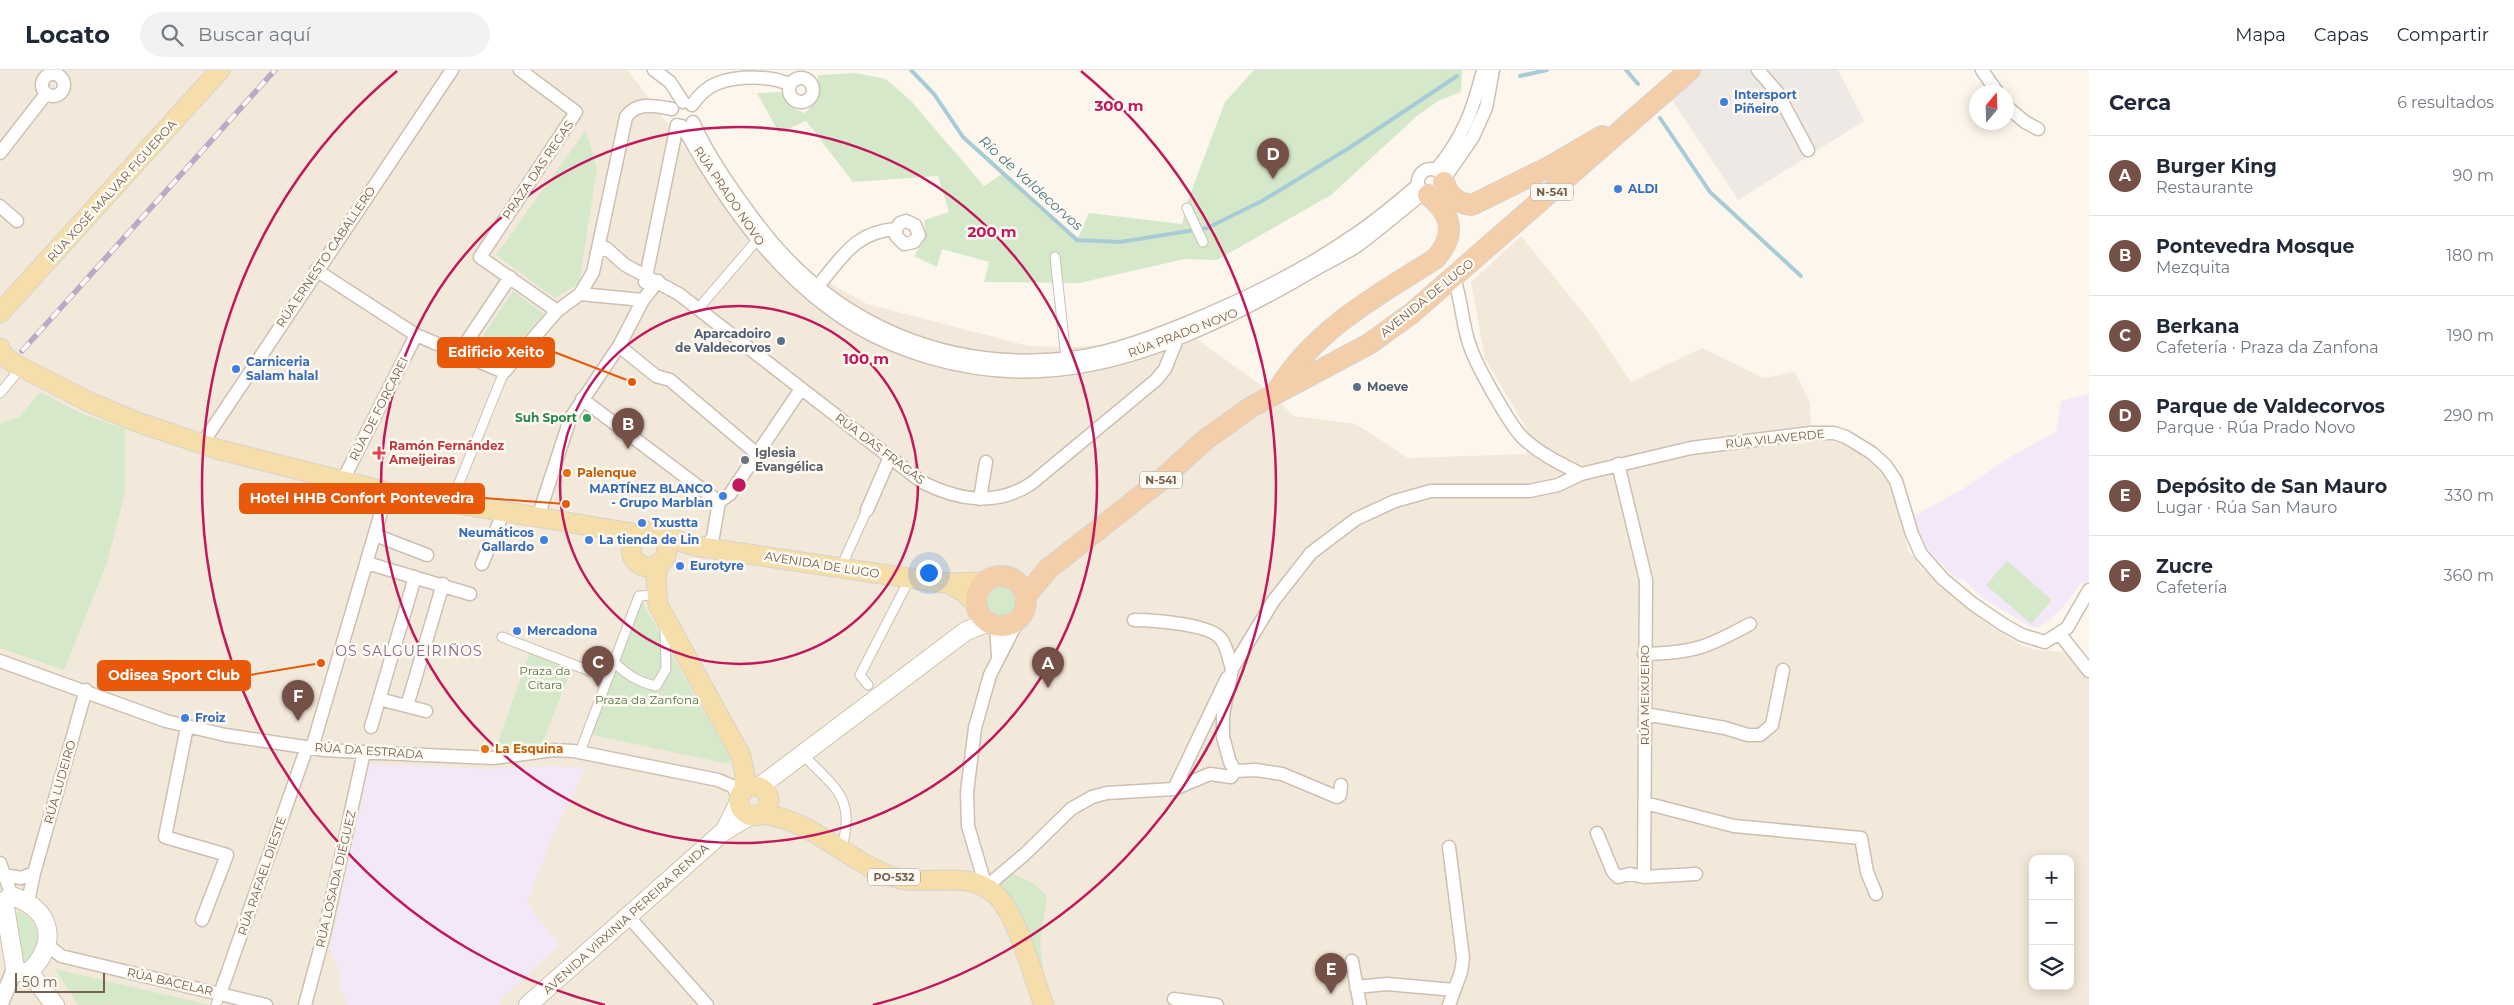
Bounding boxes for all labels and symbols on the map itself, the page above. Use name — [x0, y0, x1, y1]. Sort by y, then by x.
north arrow — [1969, 85, 2014, 130]
place label: Intersport Piñeiro — [1734, 87, 1798, 116]
text: 300 m — [1093, 96, 1144, 115]
marker: Intersport Piñeiro — [1718, 96, 1730, 108]
street label: RÚA XOSÉ MALVAR FIGUEROA — [44, 116, 180, 265]
street label: PRAZA DAS REGAS — [499, 117, 576, 222]
water label: Río de Valdecorvos — [975, 132, 1087, 234]
pin: D — [1257, 138, 1289, 179]
street label: RÚA PRADO NOVO — [691, 143, 768, 248]
place label: ALDI — [1627, 181, 1658, 196]
street label: RÚA ERNESTO CABALLERO — [273, 183, 378, 330]
marker: ALDI — [1612, 183, 1624, 195]
road number: N-541 — [1531, 184, 1573, 200]
text: 200 m — [967, 222, 1017, 241]
street label: AVENIDA DE LUGO — [1377, 255, 1477, 340]
street label: RÚA PRADO NOVO — [1126, 305, 1240, 360]
place label: Aparcadoiro de Valdecorvos — [675, 326, 772, 355]
marker: Aparcadoiro de Valdecorvos — [775, 335, 787, 347]
callout: Edificio Xeito — [438, 338, 554, 367]
text: Edificio Xeito — [448, 343, 544, 361]
text: 100 m — [843, 349, 889, 368]
place label: Carniceria Salam halal — [246, 354, 318, 383]
street label: RÚA DE FORCAREI — [346, 354, 411, 463]
marker: Carniceria Salam halal — [230, 363, 242, 375]
place label: Moeve — [1367, 379, 1409, 394]
marker: Moeve — [1351, 381, 1363, 393]
pin: B — [612, 408, 644, 449]
place label: Suh Sport — [515, 410, 578, 425]
street label: RÚA DAS FRAGAS — [832, 410, 928, 487]
marker: Suh Sport — [581, 412, 593, 424]
street label: RÚA VILAVERDE — [1725, 426, 1825, 451]
place label: Ramón Fernández Ameijeiras — [388, 438, 504, 467]
place label: Iglesia Evangélica — [755, 445, 823, 474]
marker: Ramón Fernández Ameijeiras — [373, 447, 385, 459]
marker: Iglesia Evangélica — [739, 454, 751, 466]
place label: Palenque — [577, 465, 637, 480]
marker: Palenque — [561, 467, 573, 479]
road number: N-541 — [1140, 472, 1182, 488]
centre of rings — [730, 476, 748, 494]
place label: MARTÍNEZ BLANCO - Grupo Marblan — [589, 481, 713, 510]
callout: Hotel HHB Confort Pontevedra — [240, 484, 484, 513]
text: Hotel HHB Confort Pontevedra — [250, 489, 474, 507]
marker: MARTÍNEZ BLANCO - Grupo Marblan — [717, 490, 729, 502]
place label: Txustta — [652, 515, 698, 530]
marker: Txustta — [636, 517, 648, 529]
place label: Neumáticos Gallardo — [458, 525, 535, 554]
place label: La tienda de Lin — [599, 532, 699, 547]
marker: Neumáticos Gallardo — [538, 534, 550, 546]
marker: La tienda de Lin — [583, 534, 595, 546]
street label: AVENIDA DE LUGO — [764, 548, 881, 581]
place label: Eurotyre — [690, 558, 744, 573]
marker: Eurotyre — [674, 560, 686, 572]
your location — [916, 560, 942, 586]
place label: Mercadona — [527, 623, 598, 638]
marker: Mercadona — [511, 625, 523, 637]
district label: OS SALGUEIRIÑOS — [335, 642, 483, 660]
street label: RÚA MEIXUEIRO — [1637, 645, 1652, 745]
pin: C — [582, 646, 614, 687]
pin: A — [1032, 647, 1064, 688]
callout: Odisea Sport Club — [98, 661, 250, 690]
park label: Praza da Cítara — [519, 663, 571, 692]
text: Odisea Sport Club — [108, 666, 240, 684]
pin: F — [282, 680, 314, 721]
park label: Praza da Zanfona — [595, 692, 699, 707]
place label: Froiz — [195, 710, 226, 725]
marker: Froiz — [179, 712, 191, 724]
street label: RÚA LUDEIRO — [40, 738, 79, 825]
street label: RÚA DA ESTRADA — [314, 739, 424, 762]
place label: La Esquina — [495, 741, 563, 756]
marker: La Esquina — [479, 743, 491, 755]
street label: RÚA LOSADA DIÉGUEZ — [312, 809, 359, 949]
street label: RÚA RAFAEL DIESTE — [234, 814, 289, 937]
street label: AVENIDA VIRXINIA PEREIRA RENDA — [540, 840, 712, 997]
road number: PO-532 — [868, 869, 920, 886]
pin: E — [1315, 953, 1347, 994]
street label: RÚA BACELAR — [125, 964, 215, 999]
scale bar — [15, 970, 105, 993]

